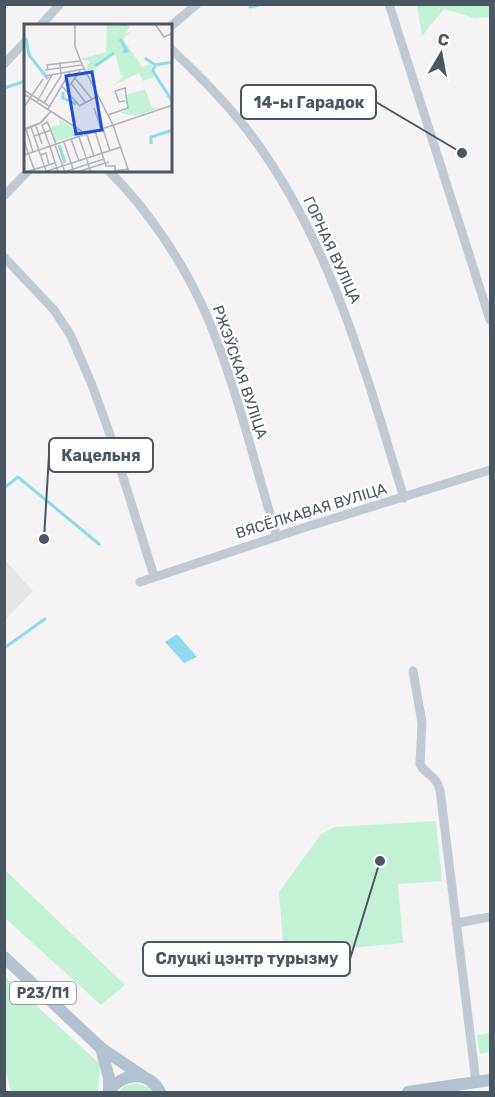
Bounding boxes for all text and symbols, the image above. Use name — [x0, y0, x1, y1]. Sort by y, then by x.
inset map — [24, 24, 172, 172]
north arrow — [411, 24, 471, 84]
text: С — [436, 29, 451, 50]
callout: 14-ы Гарадок — [241, 85, 376, 119]
text: 14-ы Гарадок — [253, 93, 365, 112]
street label: ГОРНАЯ ВУЛІЦА — [299, 194, 365, 306]
street label: РЖЭЎСКАЯ ВУЛІЦА — [209, 303, 271, 441]
callout: Кацельня — [49, 438, 153, 472]
text: Кацельня — [61, 446, 141, 465]
street label: ВЯСЁЛКАВАЯ ВУЛІЦА — [233, 479, 389, 543]
callout: Слуцкі цэнтр турызму — [143, 942, 350, 976]
text: Слуцкі цэнтр турызму — [156, 949, 339, 968]
road number: Р23/П1 — [10, 982, 76, 1004]

